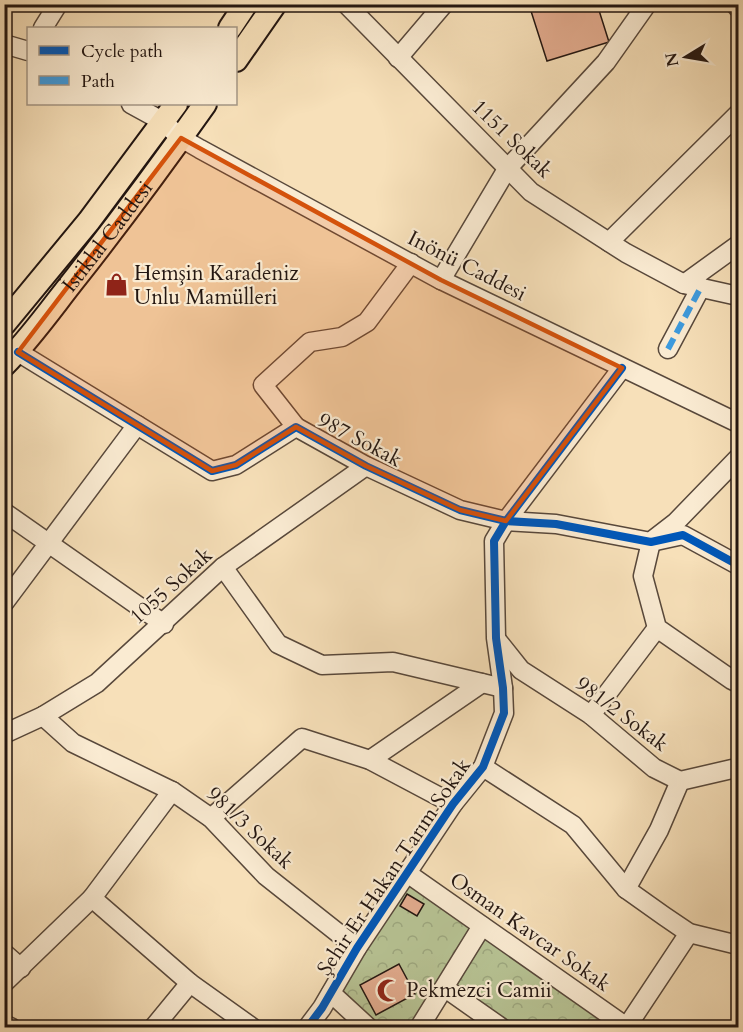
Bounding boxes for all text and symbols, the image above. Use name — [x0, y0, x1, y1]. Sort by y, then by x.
legend — [27, 27, 237, 105]
north arrow — [656, 27, 716, 87]
text: Cycle path — [81, 39, 163, 64]
text: N — [660, 51, 684, 69]
text: Path — [81, 69, 115, 94]
street label: 1151 Sokak — [465, 93, 559, 185]
street label: İstiklal Caddesi — [55, 175, 159, 298]
street label: Inönü Caddesi — [403, 224, 531, 308]
place label: Hemşin Karadeniz Unlu Mamülleri — [134, 259, 299, 312]
shop icon: Hemşin Karadeniz Unlu Mamülleri — [103, 272, 129, 298]
street label: 987 Sokak — [313, 406, 408, 475]
street label: 1055 Sokak — [123, 541, 219, 631]
street label: 981/2 Sokak — [570, 670, 675, 759]
street label: Şehir Er Hakan Tarım Sokak — [310, 752, 478, 981]
street label: 981/3 Sokak — [200, 780, 300, 876]
street label: Osman Kavcar Sokak — [444, 866, 617, 999]
place label: Pekmezci Camii — [406, 976, 552, 1005]
mosque icon: Pekmezci Camii — [375, 977, 401, 1003]

